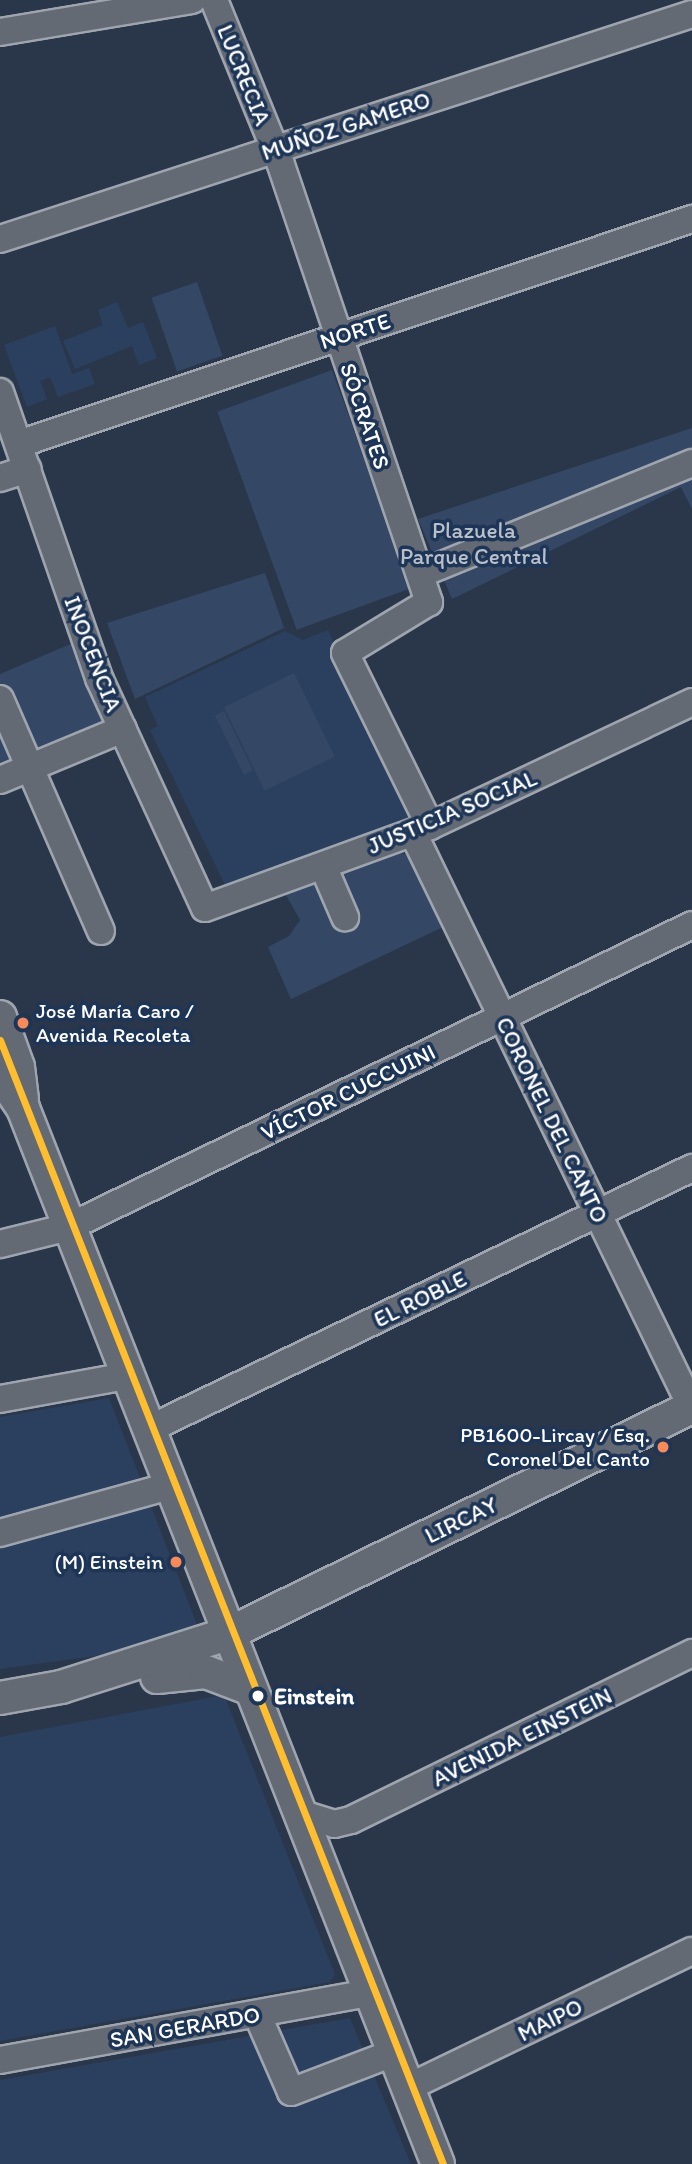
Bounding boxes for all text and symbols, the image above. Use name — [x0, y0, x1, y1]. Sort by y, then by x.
street label: LUCRECIA — [211, 21, 277, 129]
street label: MUÑOZ GAMERO — [258, 86, 434, 166]
street label: NORTE — [316, 307, 394, 355]
street label: SÓCRATES — [334, 359, 396, 473]
park label: Plazuela Parque Central — [400, 516, 548, 570]
street label: INOCENCIA — [58, 592, 128, 716]
street label: JUSTICIA SOCIAL — [365, 764, 539, 860]
place label: José María Caro / Avenida Recoleta — [36, 998, 194, 1048]
street label: CORONEL DEL CANTO — [490, 1012, 614, 1228]
marker: José María Caro / Avenida Recoleta — [16, 1016, 30, 1030]
street label: VÍCTOR CUCCUINI — [255, 1037, 441, 1147]
street label: EL ROBLE — [369, 1265, 471, 1333]
place label: PB1600-Lircay / Esq. Coronel Del Canto — [460, 1422, 650, 1472]
marker: PB1600-Lircay / Esq. Coronel Del Canto — [656, 1440, 670, 1454]
street label: LIRCAY — [420, 1491, 502, 1549]
place label: (M) Einstein — [55, 1549, 163, 1575]
marker: (M) Einstein — [169, 1555, 183, 1569]
place label: Einstein — [274, 1682, 354, 1710]
street label: AVENIDA EINSTEIN — [428, 1682, 616, 1792]
marker: Einstein — [248, 1686, 268, 1706]
street label: MAIPO — [513, 1993, 587, 2047]
street label: SAN GERARDO — [108, 2000, 262, 2054]

